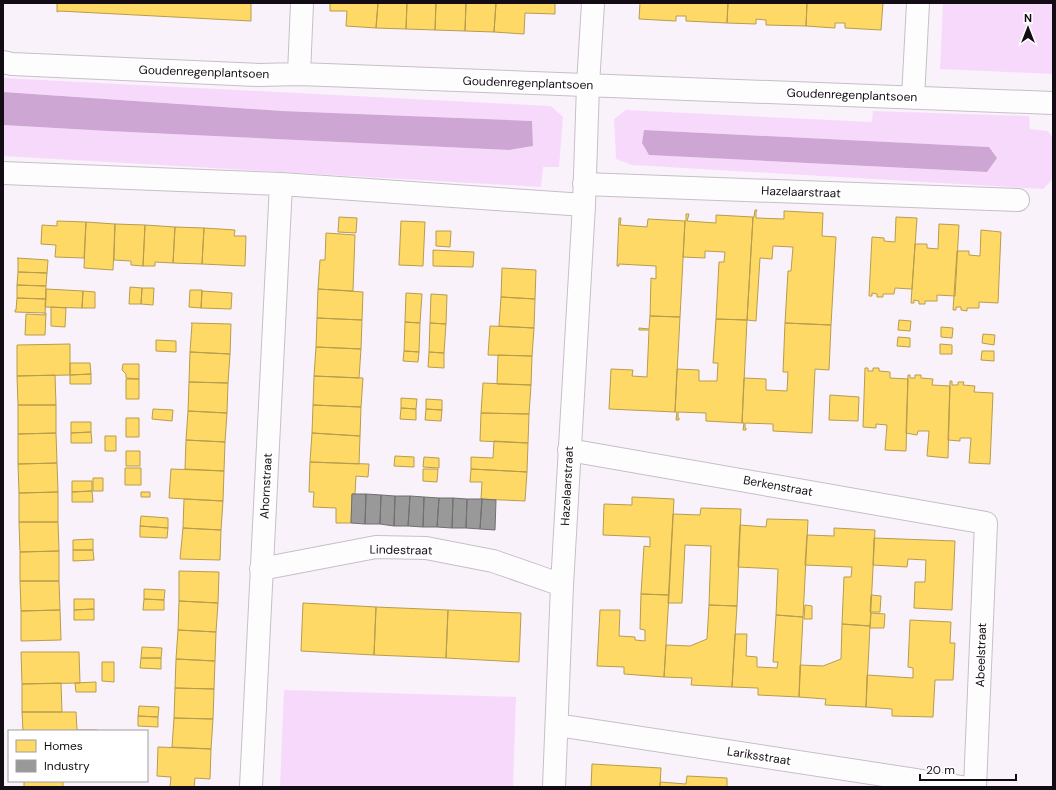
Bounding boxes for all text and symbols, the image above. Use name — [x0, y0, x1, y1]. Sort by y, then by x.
north arrow — [1008, 8, 1048, 48]
text: N — [1024, 11, 1032, 25]
street label: Goudenregenplantsoen — [138, 62, 270, 82]
street label: Goudenregenplantsoen — [462, 73, 594, 93]
street label: Goudenregenplantsoen — [786, 85, 918, 105]
street label: Hazelaarstraat — [761, 183, 841, 201]
street label: Hazelaarstraat — [557, 446, 577, 526]
street label: Ahornstraat — [256, 452, 276, 519]
street label: Berkenstraat — [742, 472, 814, 500]
street label: Lindestraat — [369, 541, 433, 559]
street label: Abeelstraat — [972, 622, 990, 687]
legend — [8, 730, 148, 782]
text: Homes — [44, 738, 83, 754]
street label: Lariksstraat — [726, 743, 792, 769]
scale bar — [920, 756, 1016, 782]
text: Industry — [44, 758, 90, 774]
text: 20 m — [926, 762, 955, 778]

